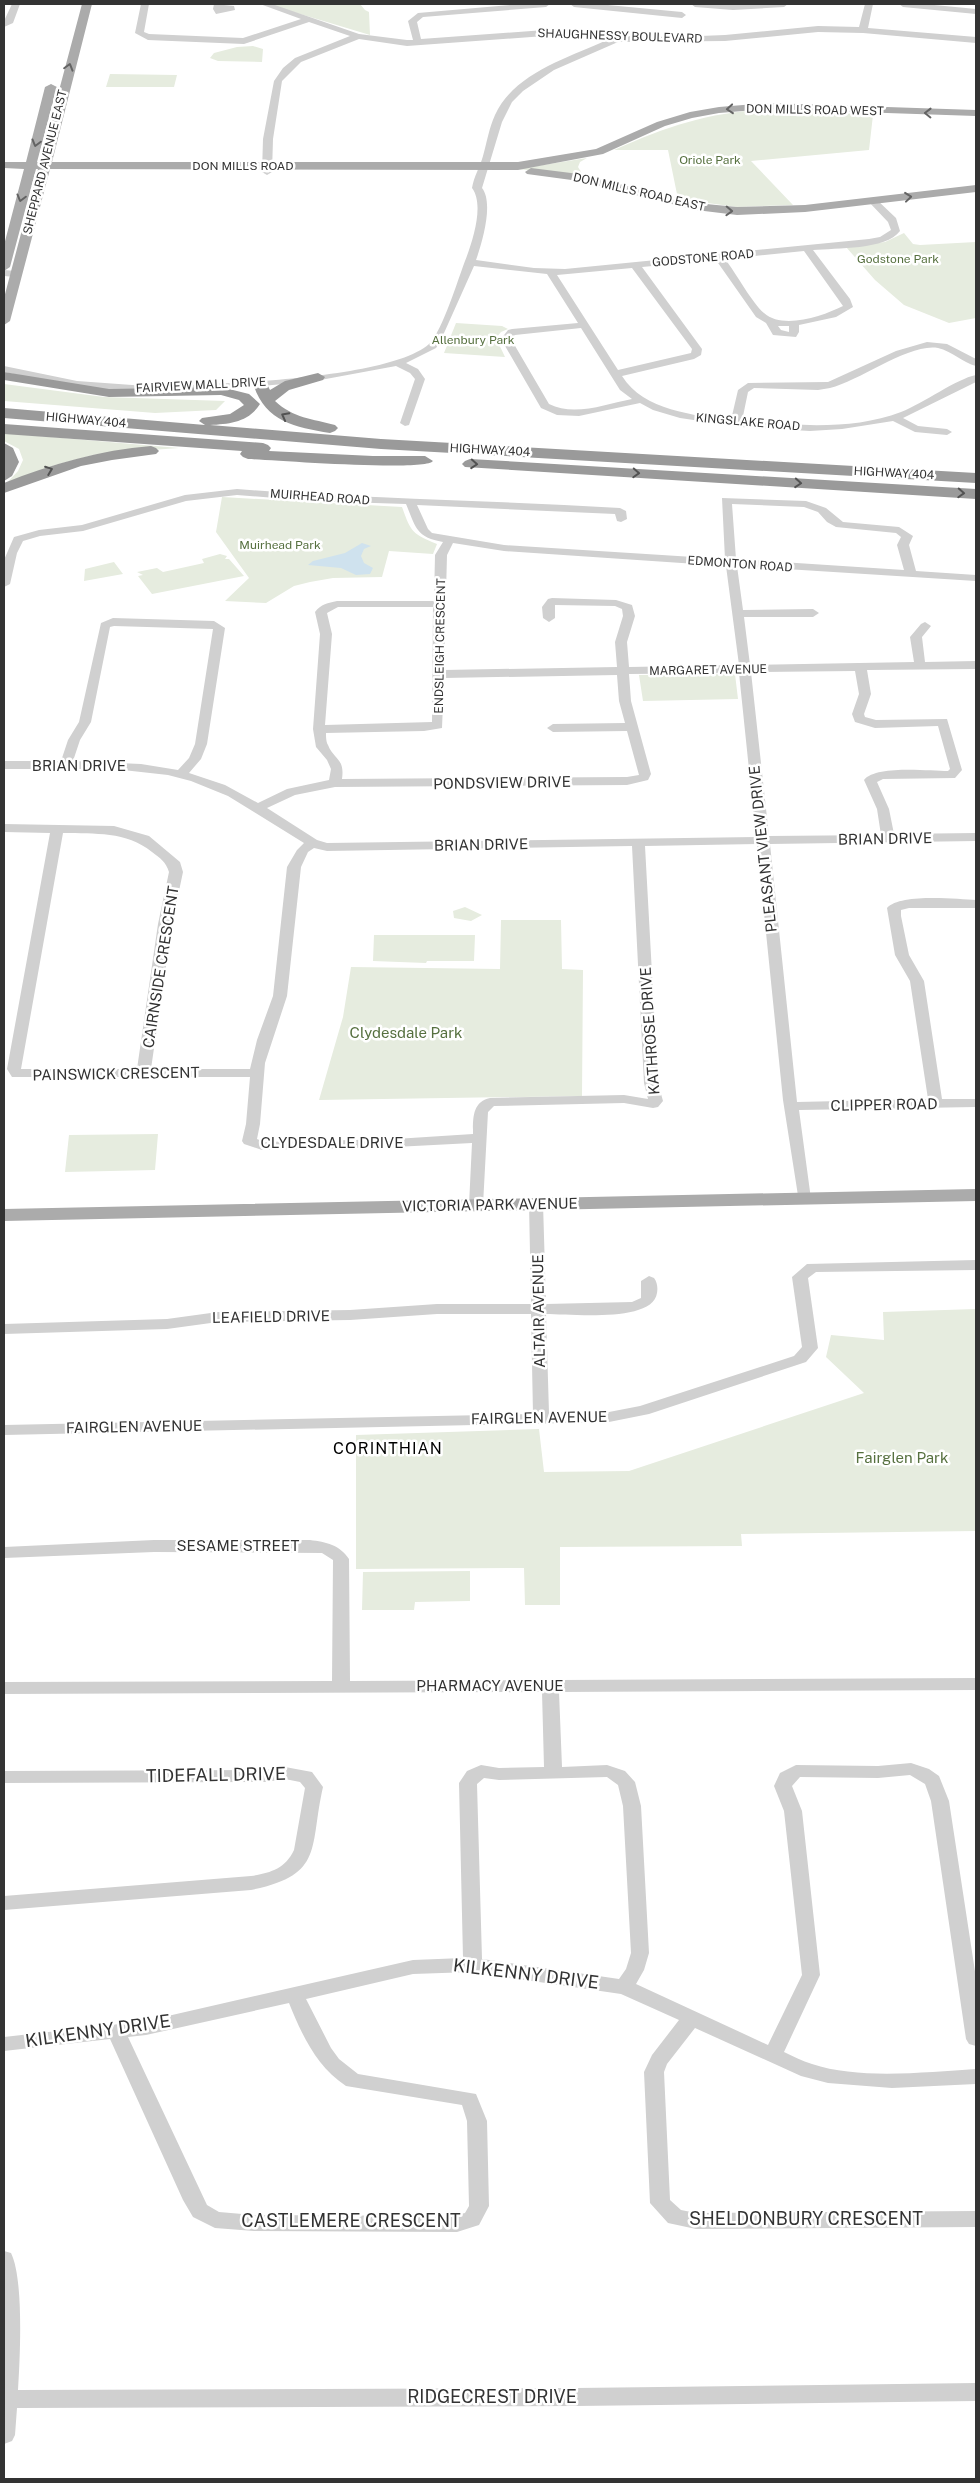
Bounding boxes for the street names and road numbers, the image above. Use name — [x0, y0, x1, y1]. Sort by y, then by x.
street label: SHAUGHNESSY BOULEVARD — [537, 26, 703, 46]
street label: SHEPPARD AVENUE EAST — [20, 88, 70, 236]
street label: DON MILLS ROAD WEST — [746, 102, 884, 118]
street label: DON MILLS ROAD — [192, 159, 294, 173]
street label: DON MILLS ROAD EAST — [572, 170, 706, 214]
street label: GODSTONE ROAD — [651, 247, 755, 269]
street label: FAIRVIEW MALL DRIVE — [135, 375, 267, 395]
street label: HIGHWAY 404 — [45, 410, 127, 431]
street label: KINGSLAKE ROAD — [695, 410, 801, 434]
street label: HIGHWAY 404 — [449, 441, 531, 459]
street label: HIGHWAY 404 — [853, 464, 935, 482]
street label: MUIRHEAD ROAD — [270, 487, 370, 507]
street label: EDMONTON ROAD — [687, 553, 793, 575]
street label: ENDSLEIGH CRESCENT — [432, 578, 448, 714]
street label: MARGARET AVENUE — [649, 662, 767, 678]
street label: BRIAN DRIVE — [32, 757, 126, 774]
street label: PLEASANT VIEW DRIVE — [745, 765, 780, 933]
street label: PONDSVIEW DRIVE — [433, 773, 571, 792]
street label: BRIAN DRIVE — [838, 829, 932, 848]
street label: BRIAN DRIVE — [434, 835, 528, 854]
street label: CAIRNSIDE CRESCENT — [139, 885, 182, 1049]
street label: KATHROSE DRIVE — [637, 966, 662, 1096]
street label: PAINSWICK CRESCENT — [32, 1064, 200, 1083]
street label: CLIPPER ROAD — [830, 1095, 938, 1114]
street label: CLYDESDALE DRIVE — [261, 1134, 403, 1151]
street label: VICTORIA PARK AVENUE — [402, 1194, 578, 1215]
street label: ALTAIR AVENUE — [529, 1254, 548, 1368]
street label: LEAFIELD DRIVE — [212, 1307, 330, 1326]
street label: FAIRGLEN AVENUE — [471, 1408, 607, 1427]
street label: FAIRGLEN AVENUE — [66, 1417, 202, 1436]
street label: SESAME STREET — [177, 1537, 299, 1554]
street label: PHARMACY AVENUE — [416, 1677, 564, 1694]
street label: TIDEFALL DRIVE — [146, 1763, 286, 1786]
street label: KILKENNY DRIVE — [452, 1954, 600, 1993]
street label: KILKENNY DRIVE — [24, 2010, 172, 2051]
street label: SHELDONBURY CRESCENT — [689, 2208, 923, 2229]
street label: CASTLEMERE CRESCENT — [241, 2210, 461, 2231]
street label: RIDGECREST DRIVE — [407, 2386, 577, 2407]

